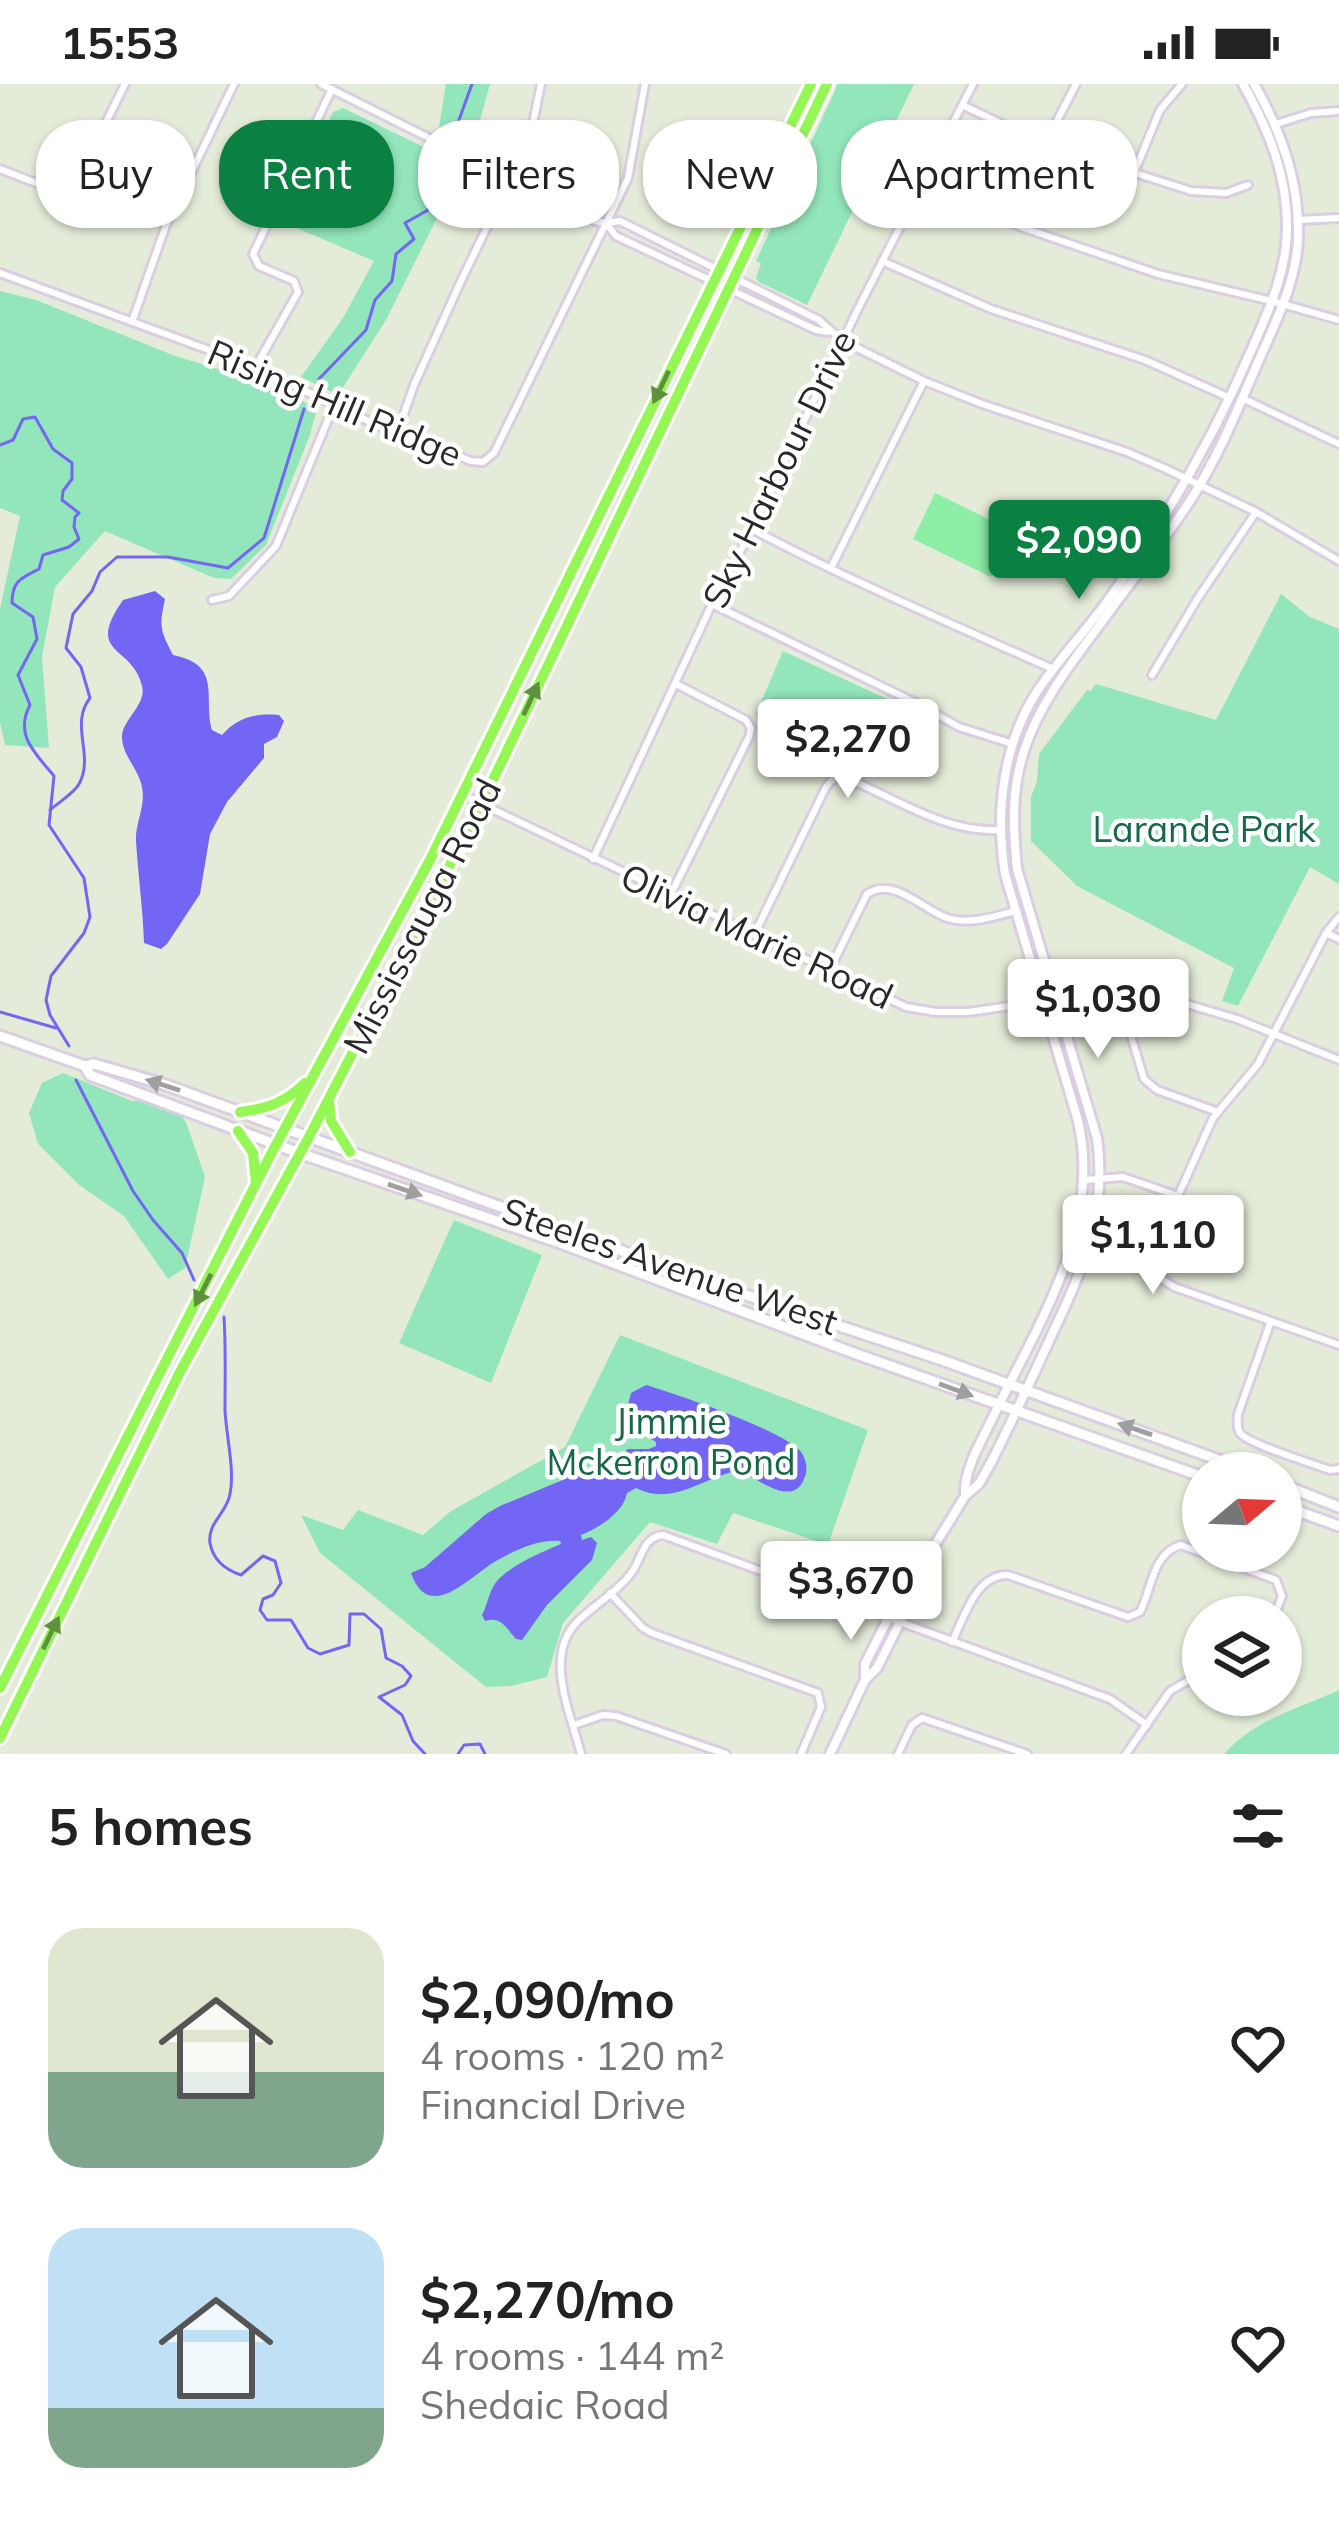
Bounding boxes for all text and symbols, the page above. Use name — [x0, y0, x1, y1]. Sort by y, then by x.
text: 15:53 — [60, 14, 179, 70]
chip: Buy — [36, 120, 195, 228]
chip: Rent — [219, 120, 394, 228]
chip: Filters — [418, 120, 619, 228]
chip: New — [643, 120, 817, 228]
chip: Apartment — [841, 120, 1137, 228]
street label: Sky Harbour Drive — [692, 323, 865, 615]
street label: Rising Hill Ridge — [202, 329, 469, 476]
one-way arrow — [651, 370, 671, 405]
pin: $2,090 — [981, 500, 1177, 602]
text: $2,090 — [1016, 514, 1142, 563]
one-way arrow — [521, 681, 541, 716]
pin: $2,270 — [750, 699, 946, 801]
text: $2,270 — [785, 713, 911, 762]
street label: Mississauga Road — [333, 771, 510, 1061]
park label: Larande Park — [1092, 806, 1316, 851]
street label: Olivia Marie Road — [614, 853, 900, 1018]
pin: $1,030 — [1000, 959, 1196, 1061]
text: $1,030 — [1035, 973, 1161, 1022]
one-way arrow — [144, 1074, 181, 1093]
one-way arrow — [387, 1182, 423, 1200]
street label: Steeles Avenue West — [496, 1187, 844, 1344]
pin: $1,110 — [1055, 1195, 1251, 1297]
text: $1,110 — [1090, 1209, 1216, 1258]
one-way arrow — [194, 1272, 214, 1307]
one-way arrow — [939, 1382, 975, 1400]
park label: Jimmie Mckerron Pond — [546, 1398, 796, 1484]
one-way arrow — [1117, 1419, 1153, 1437]
north arrow — [1182, 1452, 1302, 1572]
map controls — [1182, 1452, 1302, 1716]
pin: $3,670 — [753, 1541, 949, 1643]
text: $3,670 — [788, 1555, 914, 1604]
button: layers — [1182, 1596, 1302, 1716]
one-way arrow — [41, 1615, 61, 1650]
icon: filters — [1225, 1793, 1291, 1859]
text: 5 homes — [48, 1794, 253, 1858]
text: $2,090/mo — [420, 1967, 675, 2031]
icon: home — [144, 1976, 288, 2120]
icon: heart — [1225, 2015, 1291, 2081]
text: 4 rooms · 120 m² — [420, 2031, 724, 2080]
text: Financial Drive — [420, 2080, 686, 2129]
text: $2,270/mo — [420, 2267, 675, 2331]
icon: home — [144, 2276, 288, 2420]
icon: heart — [1225, 2315, 1291, 2381]
text: 4 rooms · 144 m² — [420, 2331, 724, 2380]
text: Shedaic Road — [420, 2380, 670, 2429]

